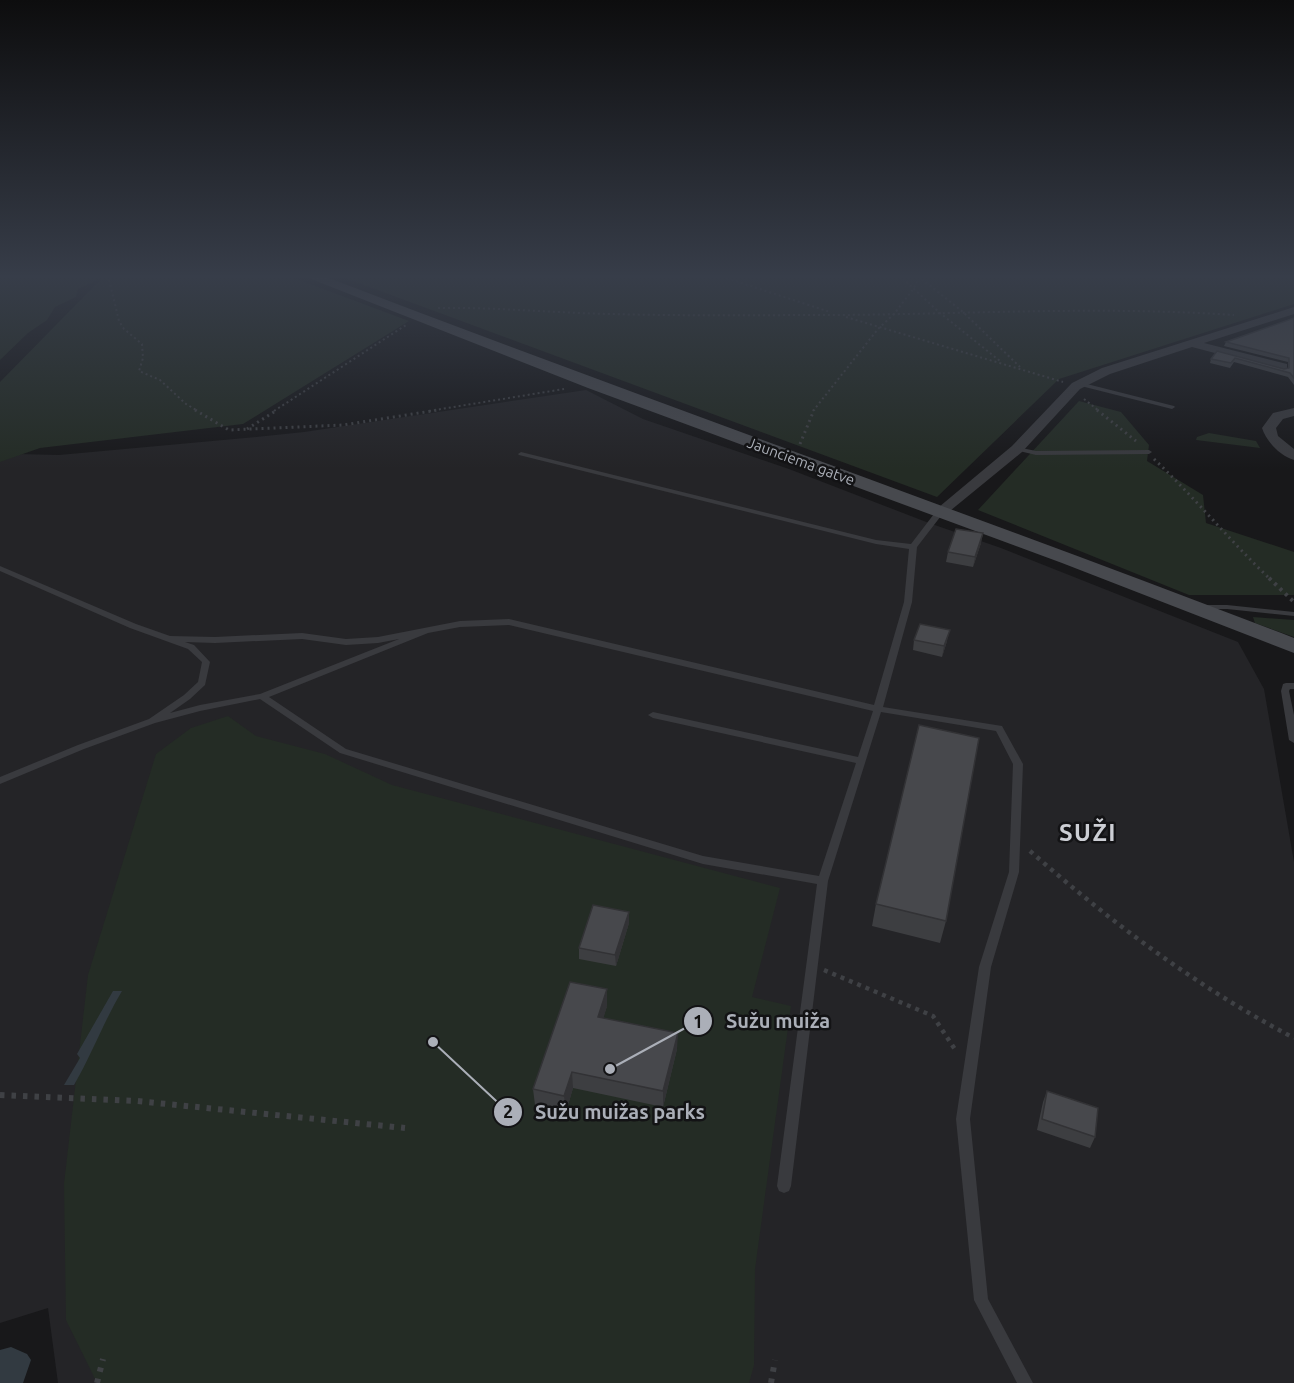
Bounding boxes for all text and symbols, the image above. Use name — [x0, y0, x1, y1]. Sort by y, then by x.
street label: Jaunciema gatve — [745, 434, 857, 488]
district label: SUŽI — [1059, 817, 1117, 846]
callout: Sužu muiža — [683, 1002, 842, 1040]
text: Sužu muiža — [726, 1009, 830, 1032]
text: 1 — [693, 1011, 703, 1031]
callout: Sužu muižas parks — [493, 1093, 717, 1131]
text: Sužu muižas parks — [535, 1100, 705, 1123]
text: 2 — [503, 1101, 513, 1121]

